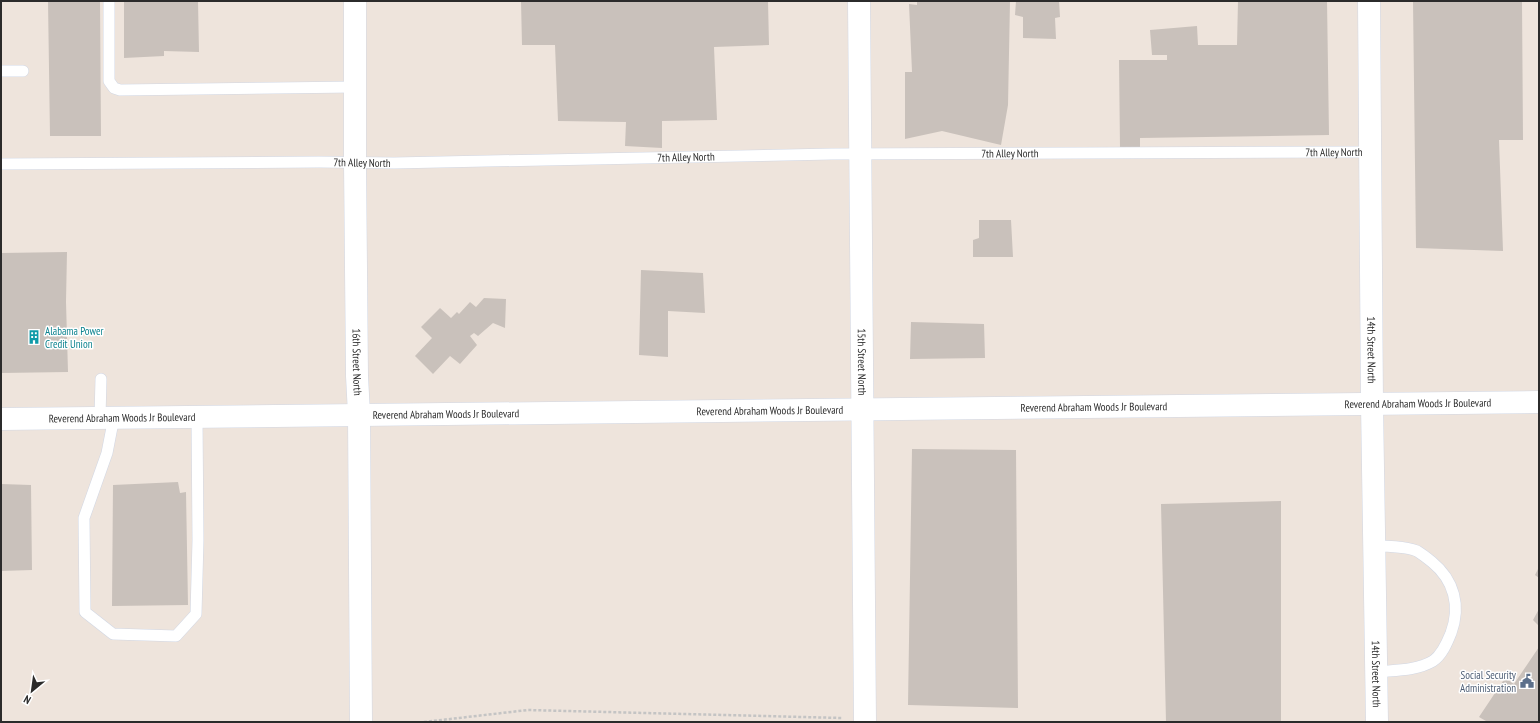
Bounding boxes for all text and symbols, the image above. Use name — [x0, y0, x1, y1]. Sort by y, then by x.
street label: 7th Alley North — [1305, 145, 1363, 159]
street label: 7th Alley North — [981, 146, 1039, 160]
street label: 7th Alley North — [657, 149, 715, 165]
street label: 7th Alley North — [333, 155, 391, 170]
street label: 14th Street North — [1364, 316, 1379, 384]
place label: Alabama Power Credit Union — [45, 324, 103, 351]
street label: 16th Street North — [350, 328, 365, 396]
street label: 15th Street North — [855, 328, 869, 396]
building icon: Alabama Power Credit Union — [26, 329, 42, 345]
street label: Reverend Abraham Woods Jr Boulevard — [1344, 396, 1492, 411]
street label: Reverend Abraham Woods Jr Boulevard — [1020, 399, 1168, 415]
street label: Reverend Abraham Woods Jr Boulevard — [696, 403, 844, 418]
street label: Reverend Abraham Woods Jr Boulevard — [373, 406, 520, 422]
street label: Reverend Abraham Woods Jr Boulevard — [49, 410, 196, 425]
street label: 14th Street North — [1369, 640, 1384, 708]
place label: Social Security Administration — [1460, 668, 1517, 695]
north arrow — [12, 671, 52, 711]
public building icon: Social Security Administration — [1519, 673, 1535, 689]
text: N — [21, 692, 33, 707]

